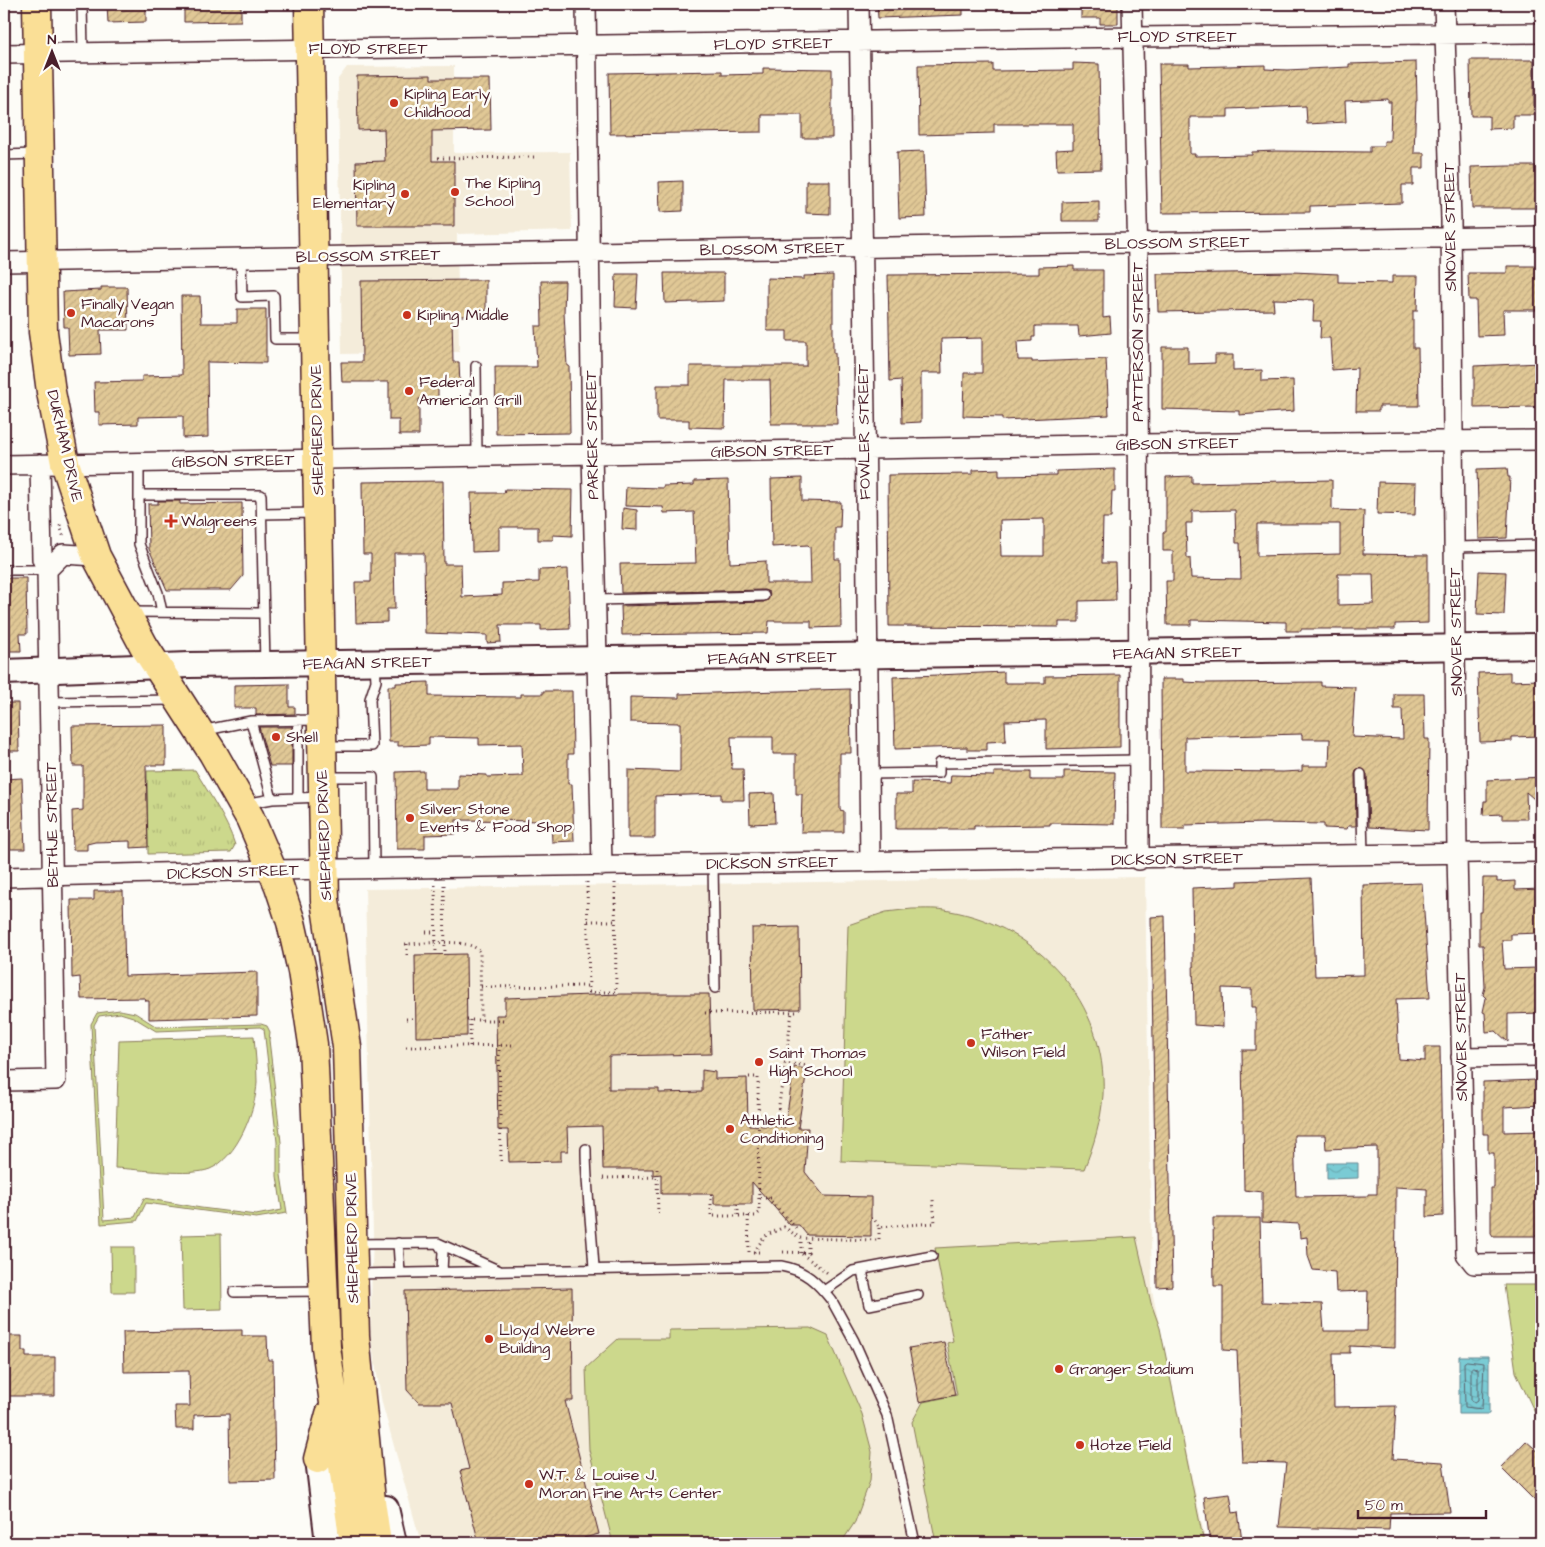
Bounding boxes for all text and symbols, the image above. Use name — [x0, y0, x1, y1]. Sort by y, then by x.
street label: FLOYD STREET — [1118, 26, 1236, 48]
north arrow — [28, 28, 78, 78]
text: N — [48, 30, 57, 50]
street label: FLOYD STREET — [713, 32, 833, 56]
street label: FLOYD STREET — [309, 38, 427, 60]
place label: Kipling Early Childhood — [404, 83, 491, 123]
marker: Kipling Early Childhood — [388, 97, 400, 109]
street label: SNOVER STREET — [1438, 162, 1462, 292]
place label: The Kipling School — [465, 172, 540, 212]
place label: Kipling Elementary — [313, 174, 395, 215]
marker: The Kipling School — [449, 186, 461, 198]
marker: Kipling Elementary — [399, 188, 411, 200]
street label: BLOSSOM STREET — [1104, 231, 1250, 255]
street label: BLOSSOM STREET — [699, 237, 845, 261]
street label: BLOSSOM STREET — [295, 244, 441, 268]
street label: PATTERSON STREET — [1127, 262, 1149, 422]
place label: Finally Vegan Macarons — [81, 293, 174, 333]
place label: Kipling Middle — [417, 304, 509, 327]
marker: Finally Vegan Macarons — [65, 307, 77, 319]
marker: Kipling Middle — [401, 309, 413, 321]
street label: SHEPHERD DRIVE — [305, 364, 329, 496]
street label: FOWLER STREET — [852, 364, 876, 500]
street label: PARKER STREET — [580, 370, 604, 500]
place label: Federal American Grill — [419, 371, 522, 411]
marker: Federal American Grill — [403, 385, 415, 397]
street label: DURHAM DRIVE — [41, 388, 89, 505]
street label: GIBSON STREET — [1115, 432, 1239, 456]
street label: GIBSON STREET — [710, 439, 834, 463]
street label: GIBSON STREET — [171, 449, 295, 473]
place label: Walgreens — [181, 510, 257, 533]
marker: Walgreens — [165, 515, 177, 527]
street label: SNOVER STREET — [1444, 567, 1468, 697]
street label: FEAGAN STREET — [1112, 641, 1242, 665]
street label: FEAGAN STREET — [707, 646, 837, 670]
street label: FEAGAN STREET — [302, 651, 432, 675]
place label: Shell — [286, 726, 318, 748]
marker: Shell — [270, 731, 282, 743]
street label: BETHJE STREET — [40, 762, 64, 888]
street label: SHEPHERD DRIVE — [311, 769, 337, 901]
place label: Silver Stone Events & Food Shop — [420, 798, 572, 838]
marker: Silver Stone Events & Food Shop — [404, 812, 416, 824]
street label: DICKSON STREET — [1111, 847, 1243, 871]
street label: DICKSON STREET — [706, 851, 838, 875]
street label: DICKSON STREET — [167, 859, 299, 885]
street label: SNOVER STREET — [1449, 972, 1473, 1102]
place label: Father Wilson Field — [981, 1023, 1065, 1063]
marker: Father Wilson Field — [965, 1037, 977, 1049]
place label: Saint Thomas High School — [769, 1042, 866, 1083]
marker: Saint Thomas High School — [753, 1056, 765, 1068]
place label: Athletic Conditioning — [740, 1109, 824, 1150]
marker: Athletic Conditioning — [724, 1123, 736, 1135]
street label: SHEPHERD DRIVE — [340, 1172, 364, 1304]
place label: Lloyd Webre Building — [499, 1319, 596, 1360]
marker: Lloyd Webre Building — [483, 1333, 495, 1345]
place label: Granger Stadium — [1069, 1358, 1194, 1381]
marker: Granger Stadium — [1053, 1363, 1065, 1375]
place label: Hotze Field — [1090, 1434, 1171, 1456]
marker: Hotze Field — [1074, 1439, 1086, 1451]
place label: W.T. & Louise J. Moran Fine Arts Center — [539, 1464, 721, 1504]
marker: W.T. & Louise J. Moran Fine Arts Center — [523, 1478, 535, 1490]
scale bar — [1358, 1487, 1485, 1519]
text: 50 m — [1365, 1495, 1403, 1516]

